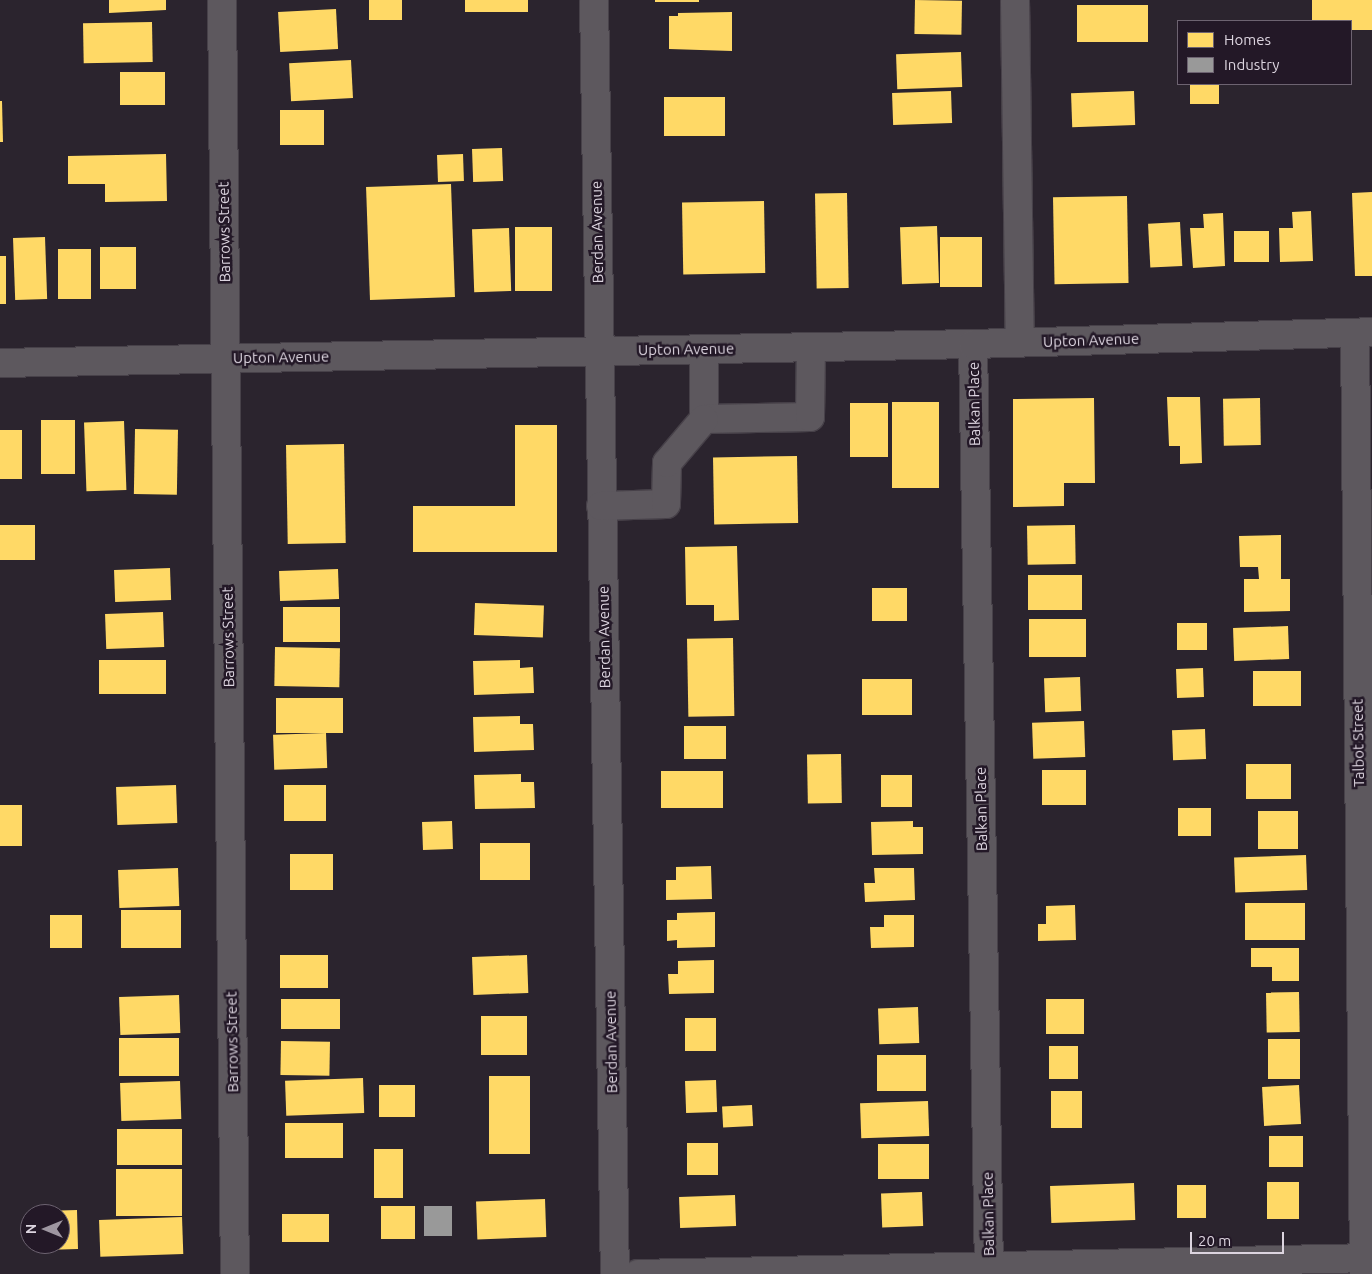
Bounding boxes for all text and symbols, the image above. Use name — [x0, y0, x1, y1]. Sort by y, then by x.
legend — [1177, 20, 1352, 85]
text: Homes — [1224, 31, 1271, 48]
text: Industry — [1224, 56, 1279, 73]
street label: Barrows Street — [214, 181, 234, 283]
street label: Berdan Avenue — [587, 181, 607, 283]
street label: Upton Avenue — [1043, 329, 1139, 351]
street label: Upton Avenue — [638, 339, 734, 359]
street label: Upton Avenue — [233, 347, 329, 367]
street label: Balkan Place — [964, 362, 984, 446]
street label: Barrows Street — [218, 586, 238, 688]
street label: Berdan Avenue — [594, 586, 614, 688]
street label: Talbot Street — [1348, 699, 1368, 787]
street label: Balkan Place — [971, 767, 991, 851]
street label: Barrows Street — [222, 991, 242, 1093]
street label: Berdan Avenue — [601, 991, 621, 1093]
street label: Balkan Place — [978, 1172, 998, 1256]
north arrow — [20, 1204, 70, 1254]
scale bar — [1192, 1222, 1286, 1254]
text: N — [23, 1224, 39, 1234]
text: 20 m — [1198, 1232, 1231, 1249]

